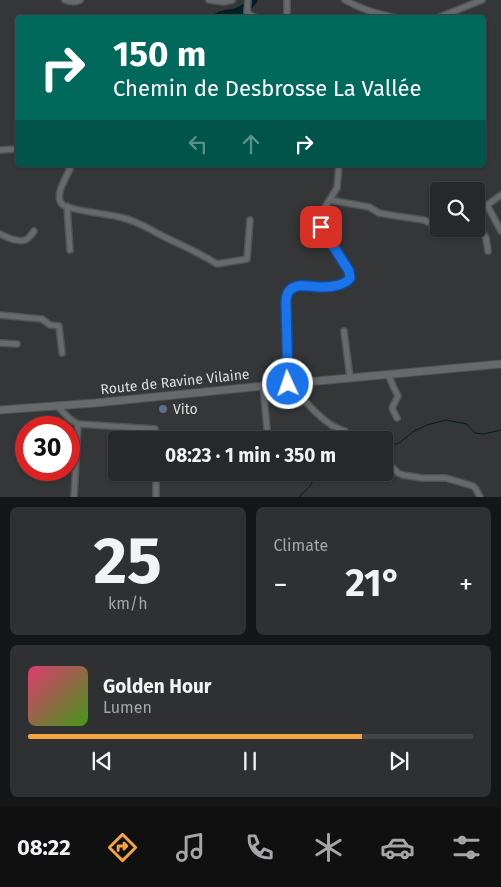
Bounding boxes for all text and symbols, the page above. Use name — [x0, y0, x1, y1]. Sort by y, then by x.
text: 150 m — [113, 33, 206, 75]
icon: right — [30, 35, 95, 100]
text: Chemin de Desbrosse La Vallée — [113, 75, 421, 102]
icon: left — [184, 130, 212, 158]
icon: ahead — [237, 130, 265, 158]
icon: right — [290, 130, 318, 158]
map controls — [430, 182, 485, 237]
button: search — [430, 182, 485, 237]
pin — [300, 206, 342, 248]
icon: arrive — [307, 213, 335, 241]
position arrow — [261, 357, 313, 409]
street label: Route de Ravine Vilaine — [100, 366, 250, 398]
place label: Vito — [173, 401, 198, 418]
marker: Vito — [157, 403, 169, 415]
speed limit sign: 30 — [15, 416, 80, 481]
text: 08:23 · 1 min · 350 m — [165, 444, 336, 467]
text: 25 — [94, 522, 162, 600]
text: Climate — [274, 536, 328, 555]
text: 21° — [345, 560, 401, 606]
text: − — [274, 568, 288, 601]
text: + — [459, 568, 473, 601]
text: km/h — [108, 594, 148, 613]
text: Golden Hour — [103, 675, 212, 698]
text: Lumen — [103, 698, 152, 717]
icon: previous — [88, 747, 116, 775]
icon: pause — [236, 747, 264, 775]
icon: next — [385, 747, 413, 775]
icon: directions — [105, 830, 140, 865]
icon: music — [173, 830, 208, 865]
icon: phone — [242, 830, 277, 865]
icon: climate — [311, 830, 346, 865]
icon: car — [380, 830, 415, 865]
icon: filters — [449, 830, 484, 865]
text: 08:22 — [17, 834, 71, 861]

